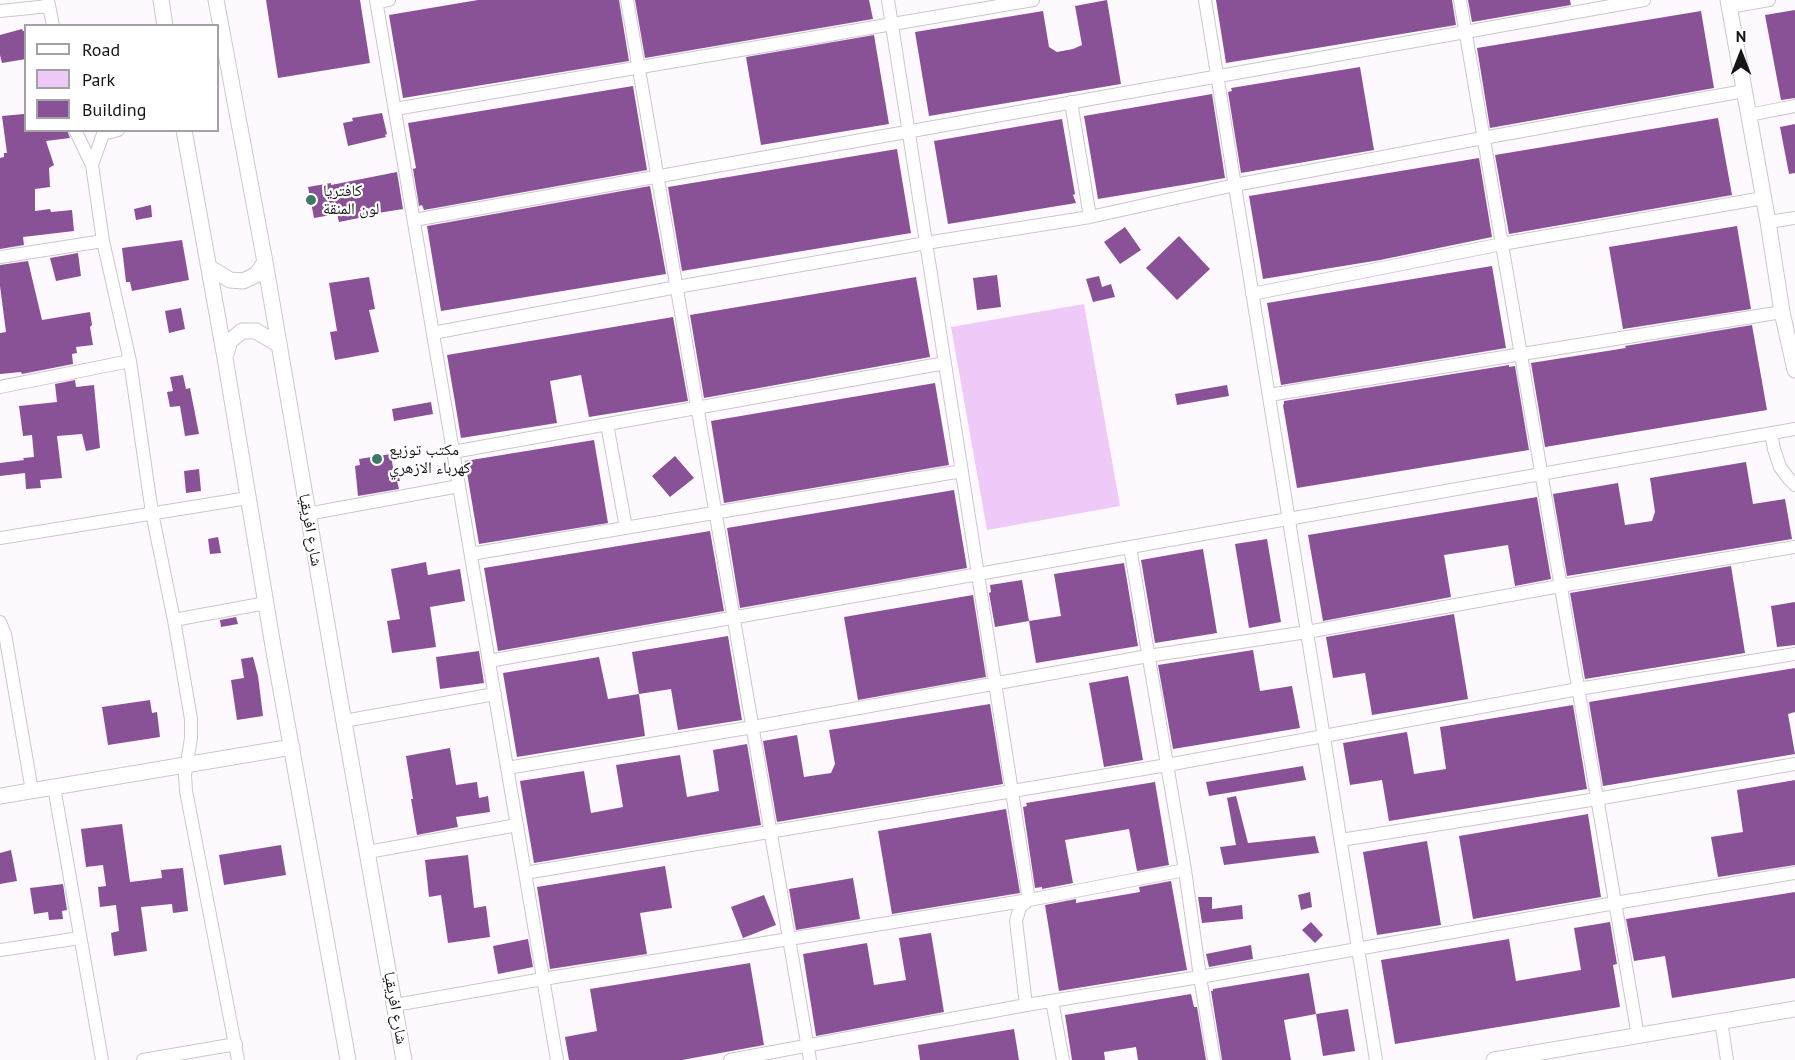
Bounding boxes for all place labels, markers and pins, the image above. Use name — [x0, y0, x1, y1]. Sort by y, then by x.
place label: كافتريا لون المنقة — [323, 181, 379, 219]
marker: كافتريا لون المنقة — [304, 193, 318, 207]
place label: مكتب توزيع كهرباء الازهري — [389, 440, 471, 478]
marker: مكتب توزيع كهرباء الازهري — [370, 452, 384, 466]

